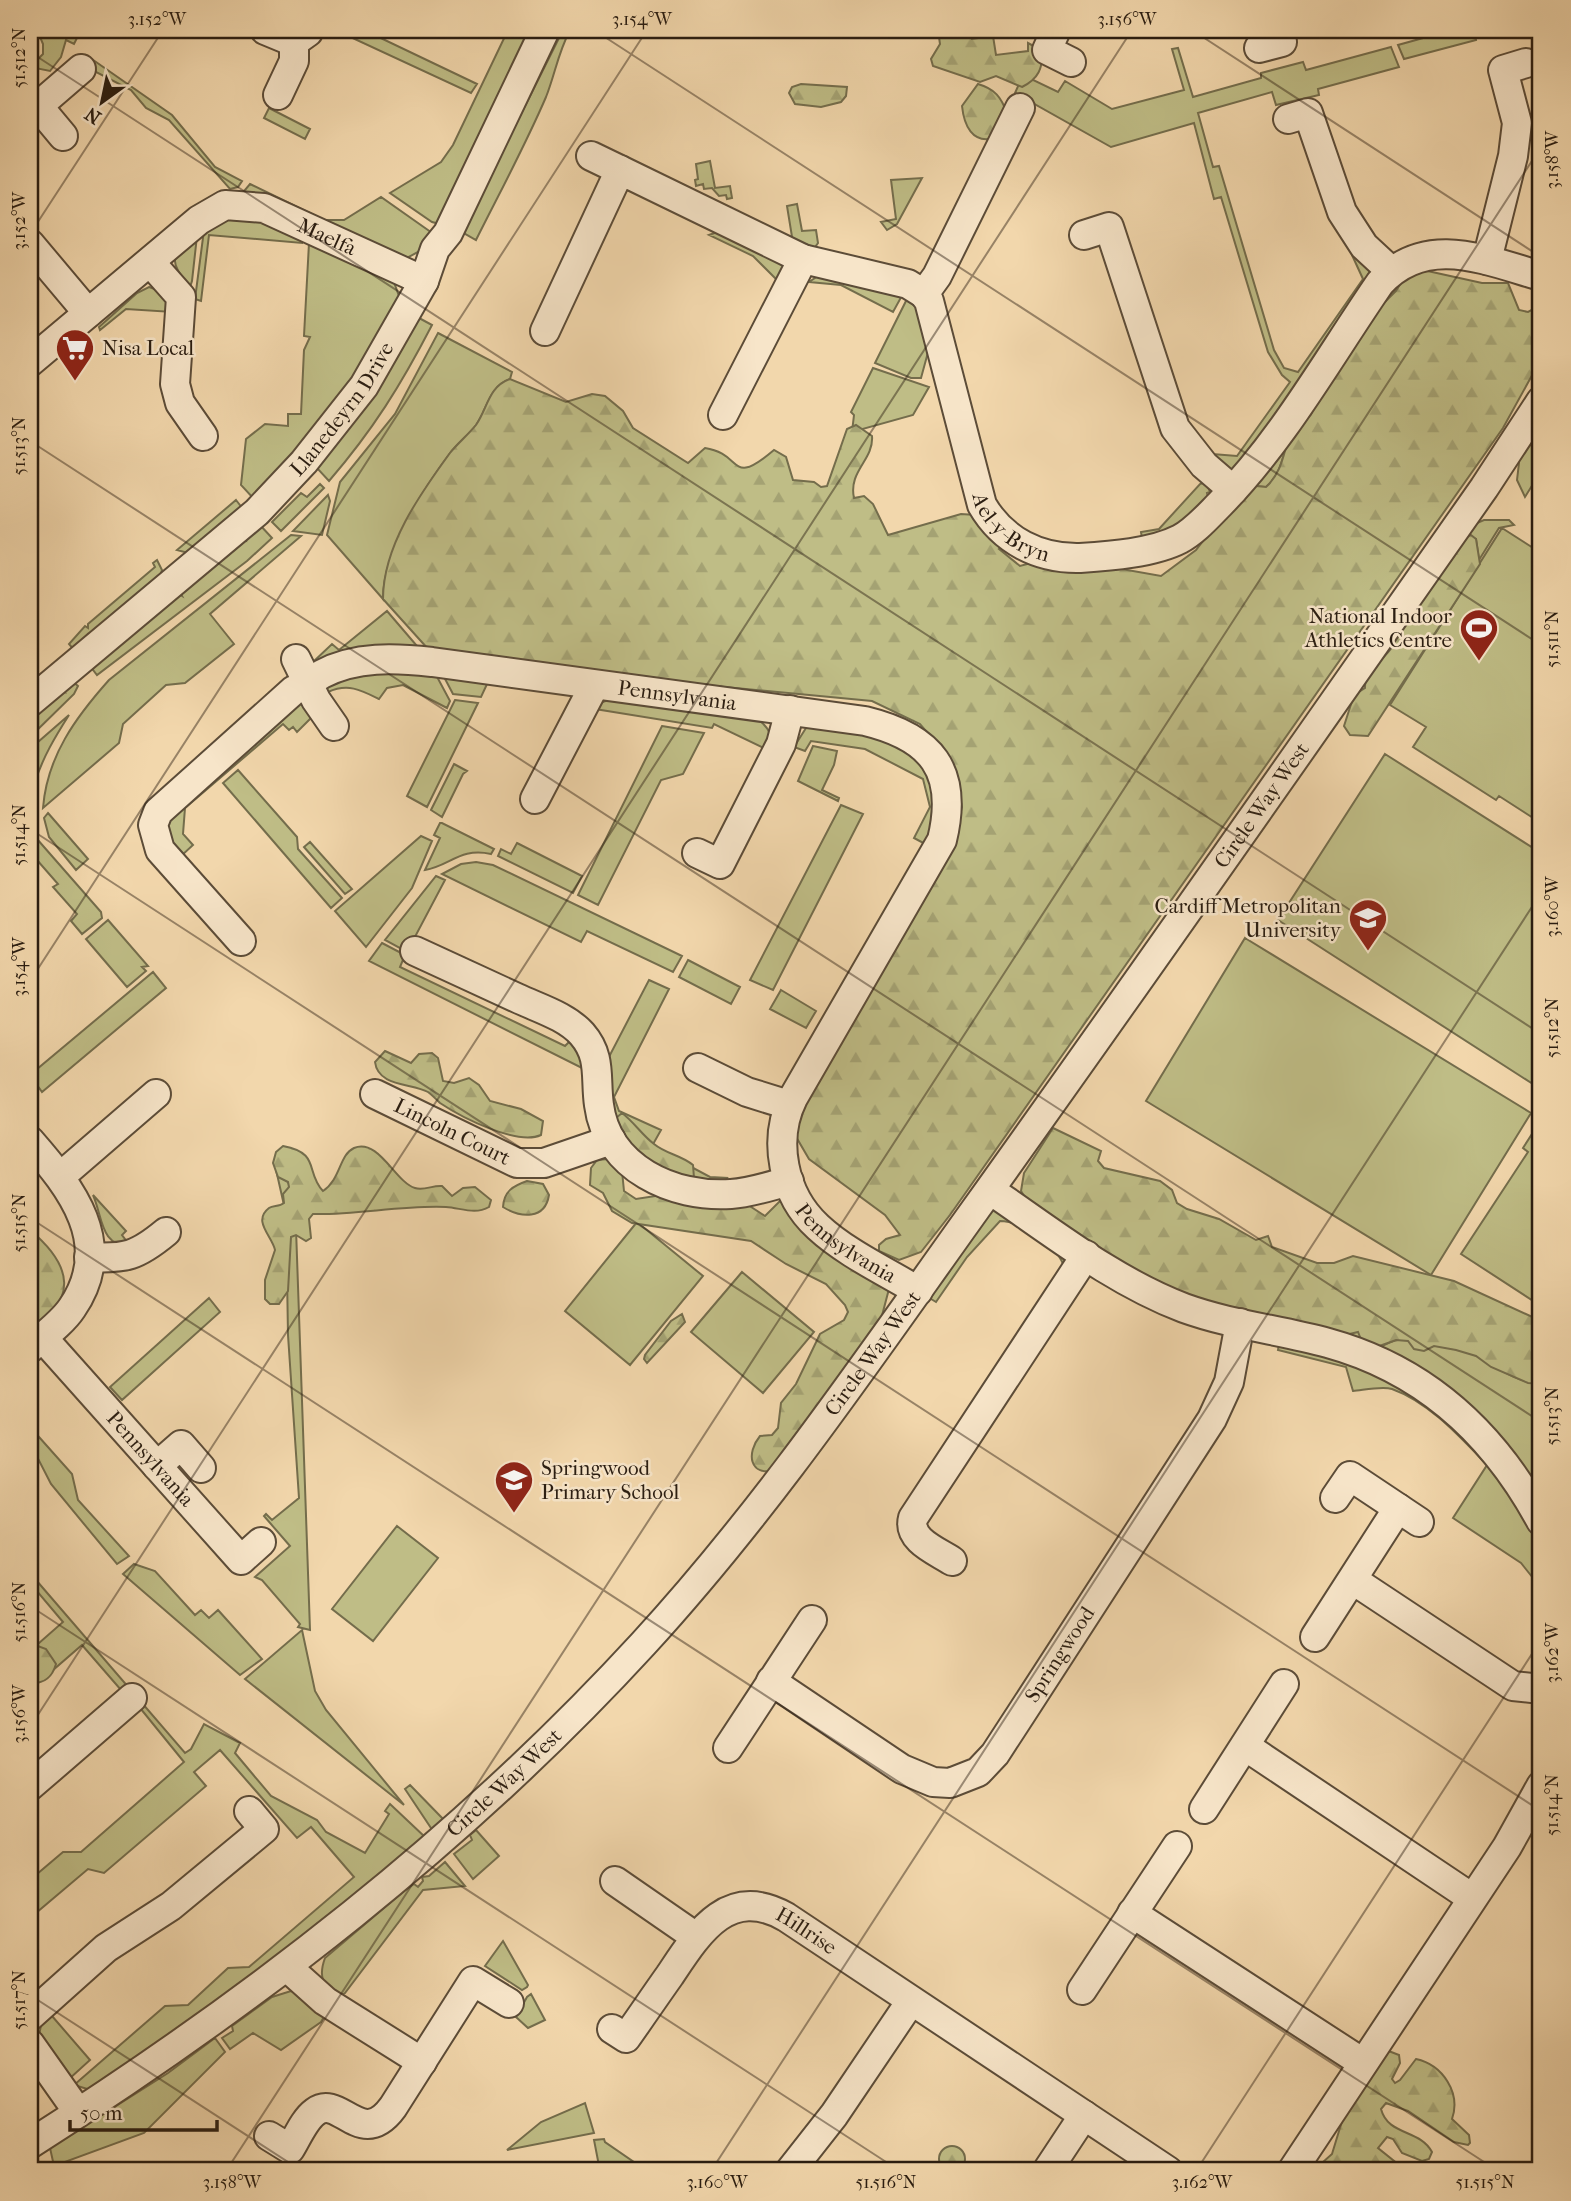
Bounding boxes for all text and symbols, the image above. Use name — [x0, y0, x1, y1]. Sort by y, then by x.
text: 3.152°W — [128, 9, 188, 30]
text: 3.154°W — [612, 9, 673, 30]
text: 3.156°W — [1098, 9, 1158, 30]
text: 51.512°N — [9, 27, 30, 88]
north arrow — [66, 66, 136, 136]
text: N — [81, 102, 105, 129]
text: 3.158°W — [1542, 130, 1563, 189]
text: 3.152°W — [9, 190, 30, 250]
street label: Maelfa — [294, 213, 360, 261]
supermarket icon: Nisa Local — [54, 327, 96, 382]
place label: Nisa Local — [102, 336, 194, 360]
street label: Llanedeyrn Drive — [285, 338, 399, 481]
text: 51.513°N — [9, 416, 30, 475]
street label: Ael-y-Bryn — [967, 490, 1052, 567]
place label: National Indoor Athletics Centre — [1304, 604, 1452, 652]
sports icon: National Indoor Athletics Centre — [1458, 607, 1500, 662]
text: 51.511°N — [1542, 610, 1563, 668]
street label: Pennsylvania — [616, 675, 738, 715]
street label: Circle Way West — [1209, 737, 1314, 873]
text: 51.514°N — [9, 804, 30, 866]
text: 3.160°W — [1542, 875, 1563, 938]
place label: Cardiff Metropolitan University — [1155, 894, 1342, 942]
school or university icon: Cardiff Metropolitan University — [1347, 897, 1389, 952]
text: 3.154°W — [9, 936, 30, 997]
text: 51.512°N — [1542, 997, 1563, 1058]
street label: Lincoln Court — [390, 1093, 515, 1170]
text: 51.515°N — [9, 1193, 30, 1253]
street label: Pennsylvania — [790, 1199, 901, 1288]
street label: Circle Way West — [820, 1286, 926, 1420]
text: 51.513°N — [1542, 1386, 1563, 1445]
street label: Pennsylvania — [102, 1406, 199, 1511]
place label: Springwood Primary School — [541, 1456, 679, 1504]
school or university icon: Springwood Primary School — [493, 1459, 535, 1514]
text: 51.516°N — [9, 1581, 30, 1643]
street label: Springwood — [1020, 1602, 1100, 1707]
text: 3.162°W — [1542, 1621, 1563, 1683]
text: 3.156°W — [9, 1683, 30, 1743]
street label: Circle Way West — [442, 1723, 567, 1842]
text: 51.514°N — [1542, 1774, 1563, 1836]
street label: Hillrise — [772, 1902, 841, 1959]
text: 51.517°N — [9, 1970, 30, 2030]
scale bar — [70, 2089, 217, 2133]
text: 50 m — [80, 2101, 123, 2125]
text: 3.158°W — [203, 2172, 262, 2193]
text: 3.160°W — [686, 2172, 749, 2193]
text: 51.516°N — [855, 2172, 917, 2193]
text: 3.162°W — [1172, 2172, 1234, 2193]
text: 51.515°N — [1455, 2172, 1515, 2193]

